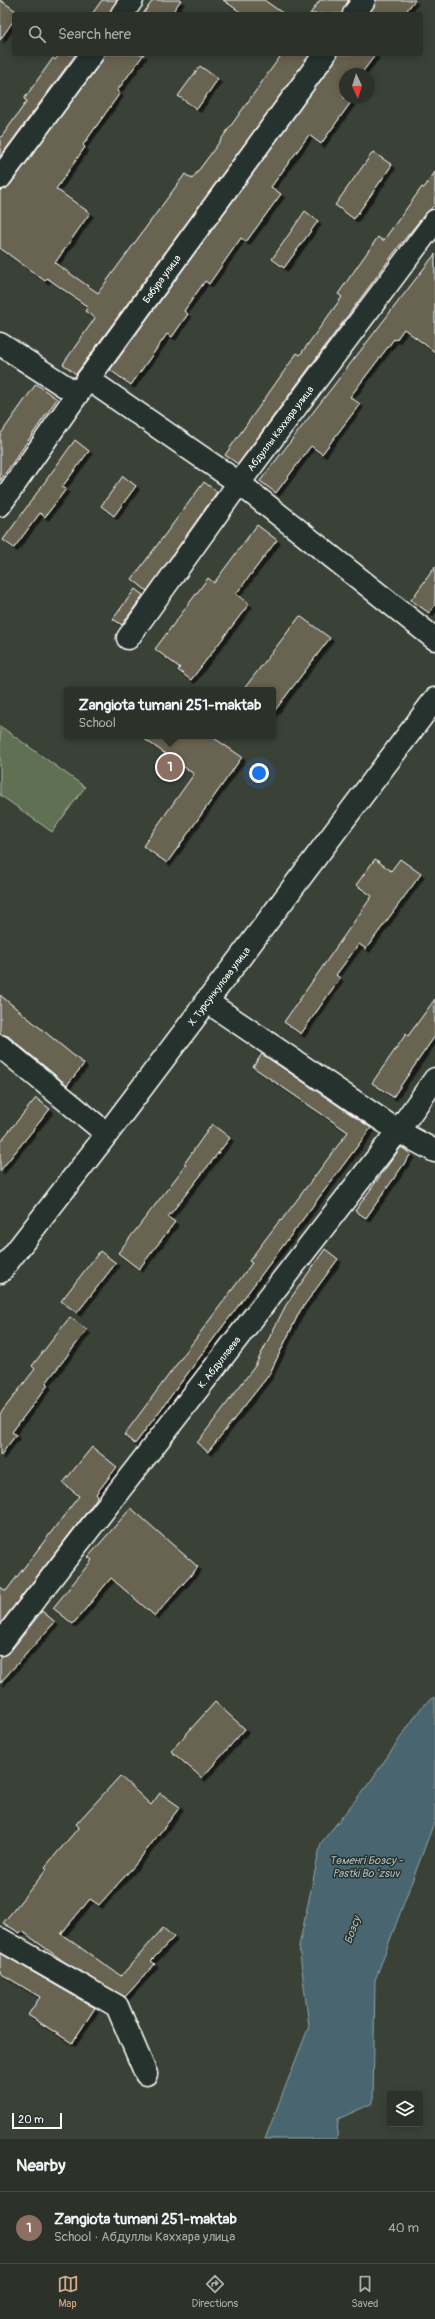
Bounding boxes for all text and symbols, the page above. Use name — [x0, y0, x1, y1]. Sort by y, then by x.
search box — [12, 12, 423, 56]
icon: search — [26, 23, 48, 45]
text: Search here — [58, 25, 131, 44]
north arrow — [339, 68, 375, 104]
street label: Бабура улица — [140, 252, 184, 306]
street label: Абдуллы Каххара улица — [245, 384, 317, 474]
popup — [64, 687, 276, 739]
text: Zangiota tumani 251-maktab — [79, 696, 261, 715]
text: School — [79, 715, 116, 731]
pin: 1 — [157, 752, 183, 782]
your location — [249, 763, 269, 783]
street label: Х. Турсункулова улица — [186, 945, 253, 1028]
street label: К. Абдуллаева — [196, 1334, 244, 1391]
water label: Төменгі Бозсу - Pastki Boʻzsuv — [329, 1854, 404, 1880]
water label: Бозсу — [342, 1914, 364, 1946]
map controls — [387, 2091, 423, 2127]
button: layers — [387, 2091, 423, 2127]
scale bar — [12, 2111, 62, 2130]
text: 20 m — [18, 2113, 44, 2126]
text: Nearby — [16, 2155, 65, 2176]
text: Zangiota tumani 251-maktab — [54, 2210, 237, 2229]
text: 1 — [26, 2220, 32, 2236]
text: 40 m — [388, 2220, 419, 2236]
text: School · Абдуллы Каххара улица — [54, 2229, 235, 2245]
tab: Map — [57, 2273, 79, 2310]
tab: Directions — [192, 2273, 238, 2310]
tab: Saved — [351, 2273, 378, 2310]

